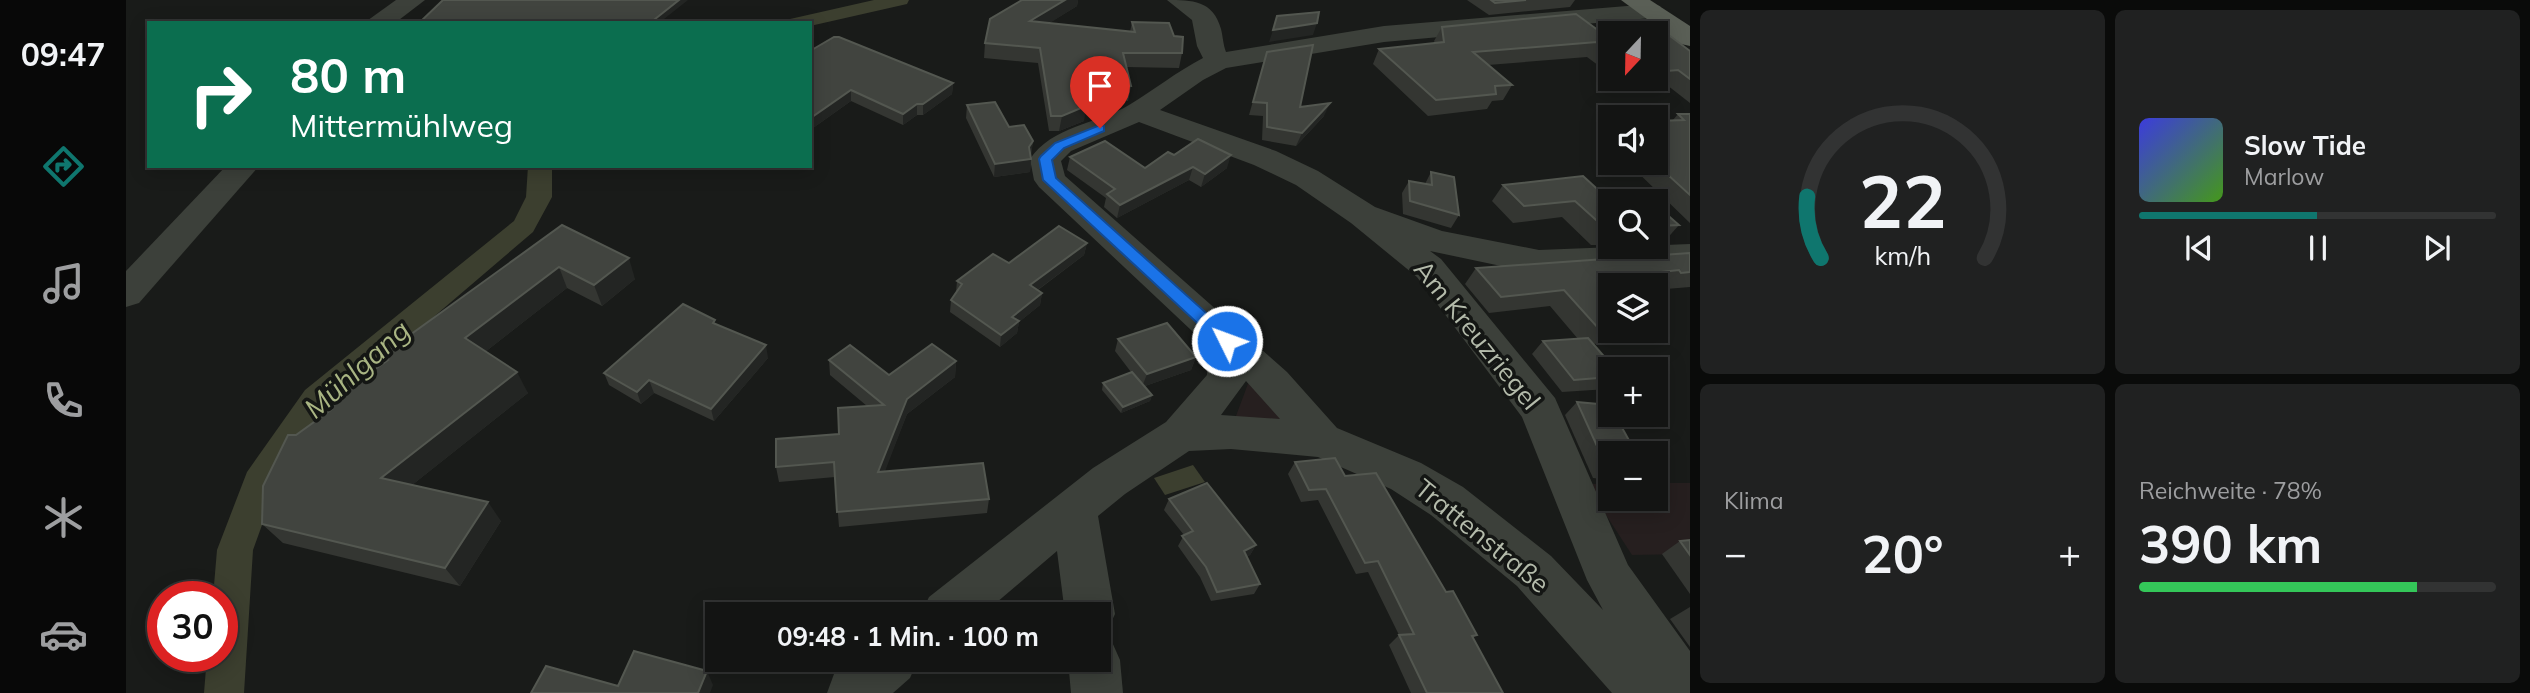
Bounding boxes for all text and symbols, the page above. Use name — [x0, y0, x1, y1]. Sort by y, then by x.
north arrow — [1598, 21, 1668, 91]
map controls — [1598, 21, 1668, 511]
text: 09:47 — [21, 34, 105, 74]
text: 80 m — [290, 44, 406, 105]
icon: right — [175, 49, 266, 140]
pin — [1070, 56, 1130, 128]
icon: arrive — [1081, 67, 1119, 105]
text: Mittermühlweg — [290, 105, 513, 145]
button: sound — [1598, 105, 1668, 175]
text: Slow Tide — [2244, 129, 2366, 162]
icon: directions — [39, 142, 88, 191]
text: 22 — [1859, 156, 1946, 247]
text: Marlow — [2244, 162, 2324, 191]
button: search — [1598, 189, 1668, 259]
icon: previous — [2180, 229, 2218, 267]
icon: pause — [2299, 229, 2337, 267]
icon: next — [2418, 229, 2456, 267]
text: km/h — [1874, 240, 1931, 271]
street label: Am Kreuzriegel — [1407, 253, 1548, 416]
icon: music — [39, 259, 88, 308]
button: layers — [1598, 273, 1668, 343]
position arrow — [1190, 304, 1264, 378]
water label: Mühlgang — [297, 312, 417, 425]
button: + — [1598, 357, 1668, 427]
icon: phone — [39, 376, 88, 425]
button: − — [1598, 441, 1668, 511]
street label: Trattenstraße — [1409, 471, 1556, 600]
text: Reichweite · 78% — [2139, 476, 2322, 505]
text: Klima — [1724, 486, 1784, 515]
icon: climate — [39, 493, 88, 542]
text: 390 km — [2139, 511, 2322, 576]
text: 20° — [1861, 521, 1944, 586]
text: − — [1724, 529, 1747, 577]
text: + — [2058, 529, 2081, 577]
speed limit sign: 30 — [147, 581, 238, 672]
icon: car — [39, 610, 88, 659]
text: 09:48 · 1 Min. · 100 m — [777, 620, 1039, 653]

